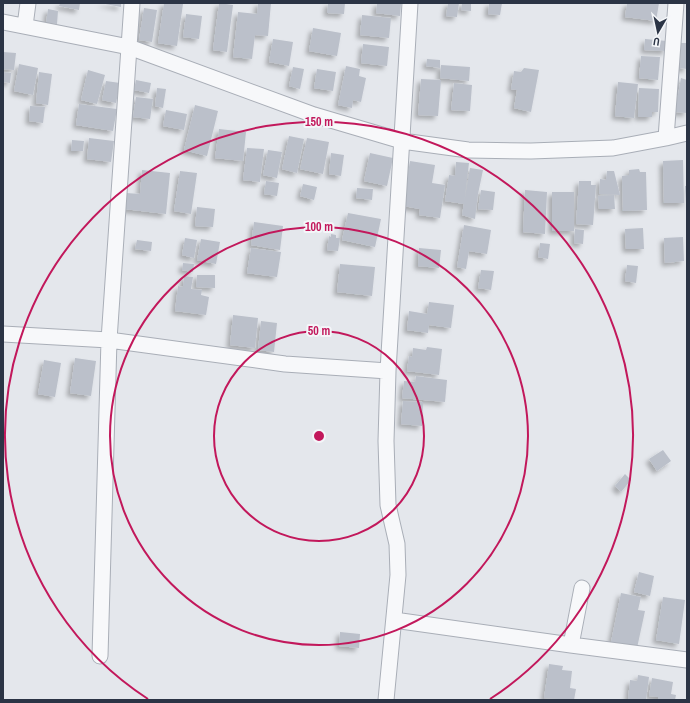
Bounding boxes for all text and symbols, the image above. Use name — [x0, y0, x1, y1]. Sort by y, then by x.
north arrow — [638, 12, 678, 52]
text: U — [652, 34, 661, 49]
text: 150 m — [305, 114, 333, 130]
text: 100 m — [305, 219, 333, 235]
text: 50 m — [308, 323, 330, 339]
centre of rings — [312, 429, 326, 443]

